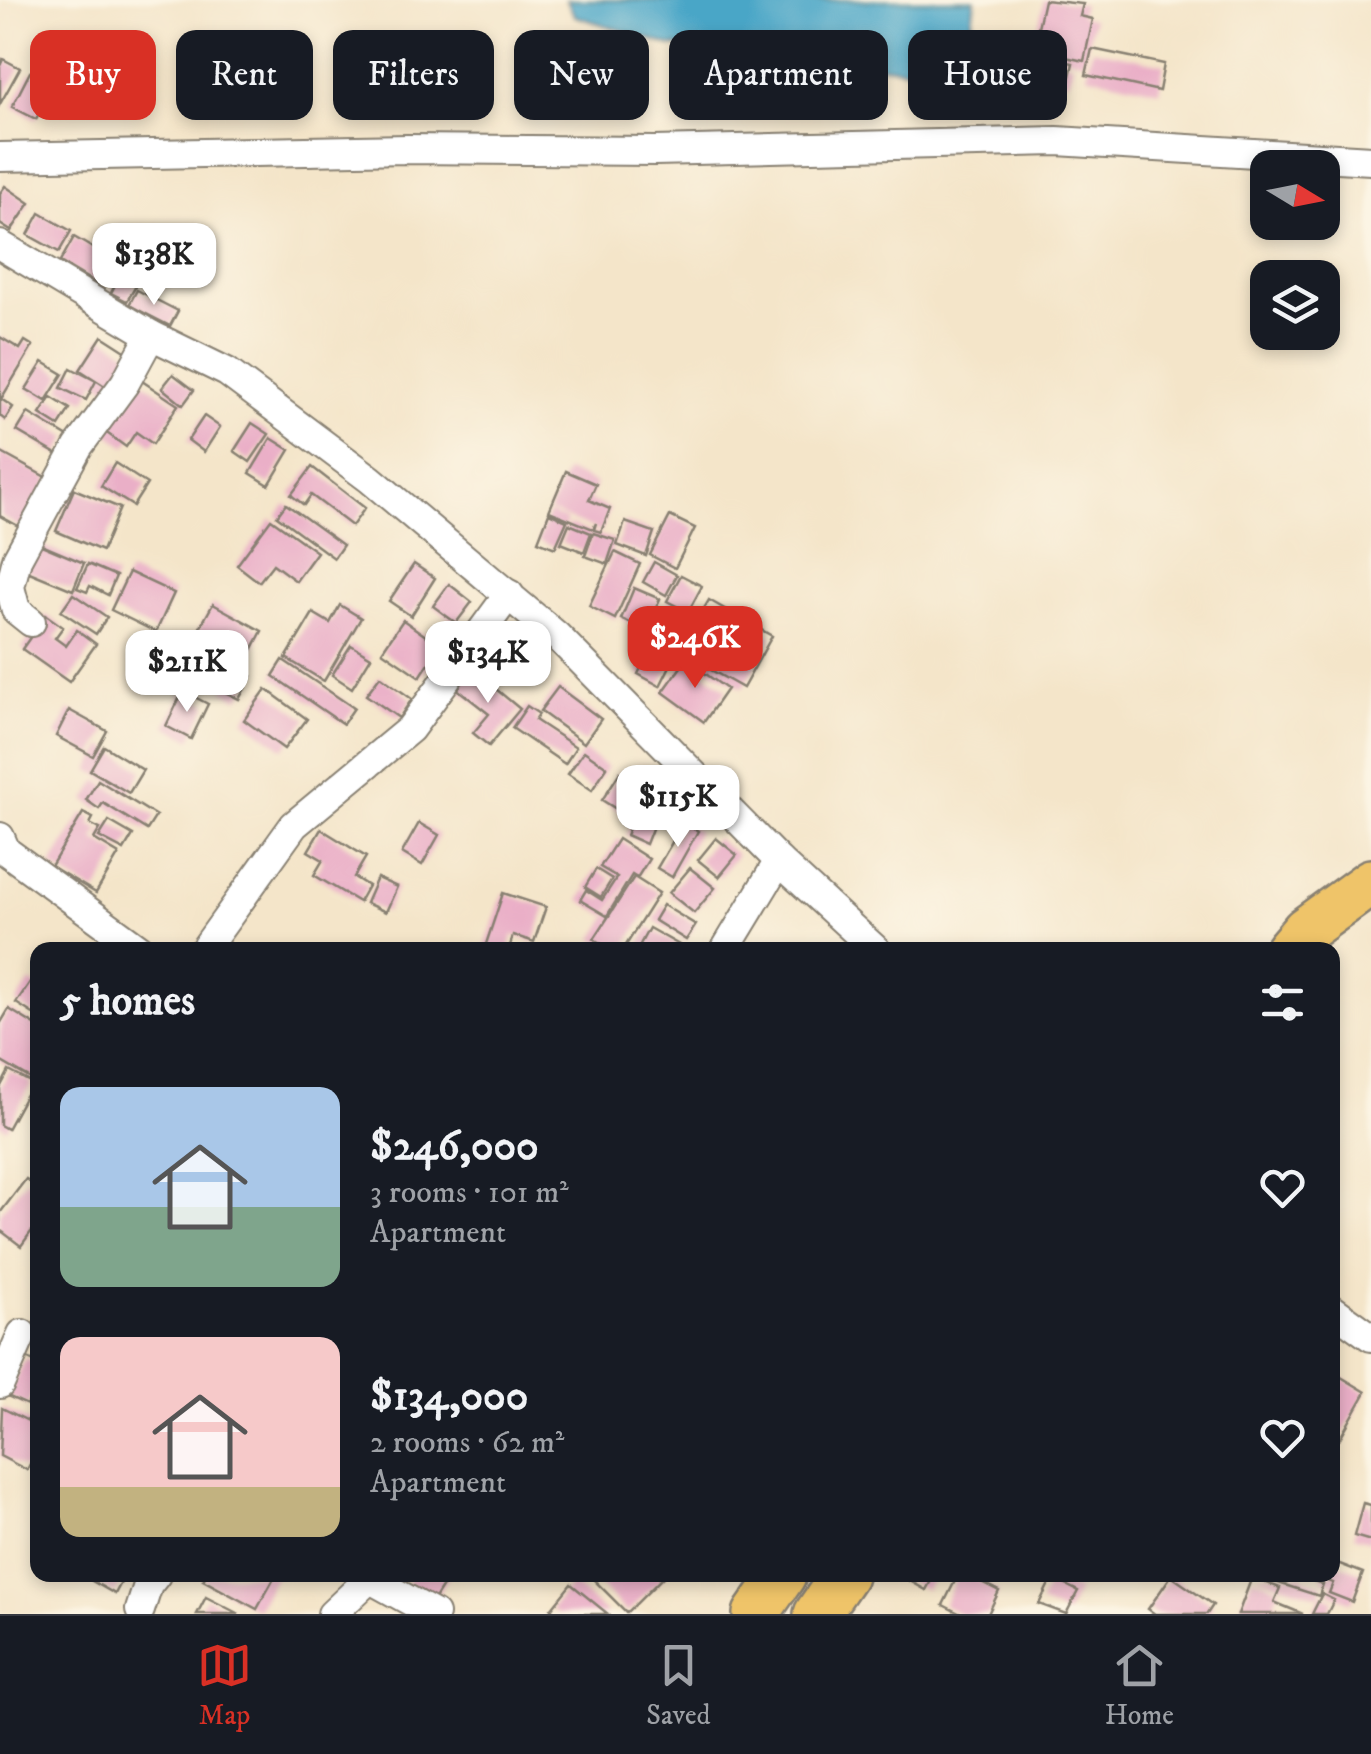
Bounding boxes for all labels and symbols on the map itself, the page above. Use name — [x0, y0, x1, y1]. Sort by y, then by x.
north arrow — [1250, 150, 1340, 240]
pin: $138K — [84, 223, 224, 308]
pin: $246K — [625, 606, 765, 691]
pin: $134K — [418, 621, 558, 706]
pin: $211K — [117, 630, 257, 715]
pin: $115K — [608, 765, 748, 850]

